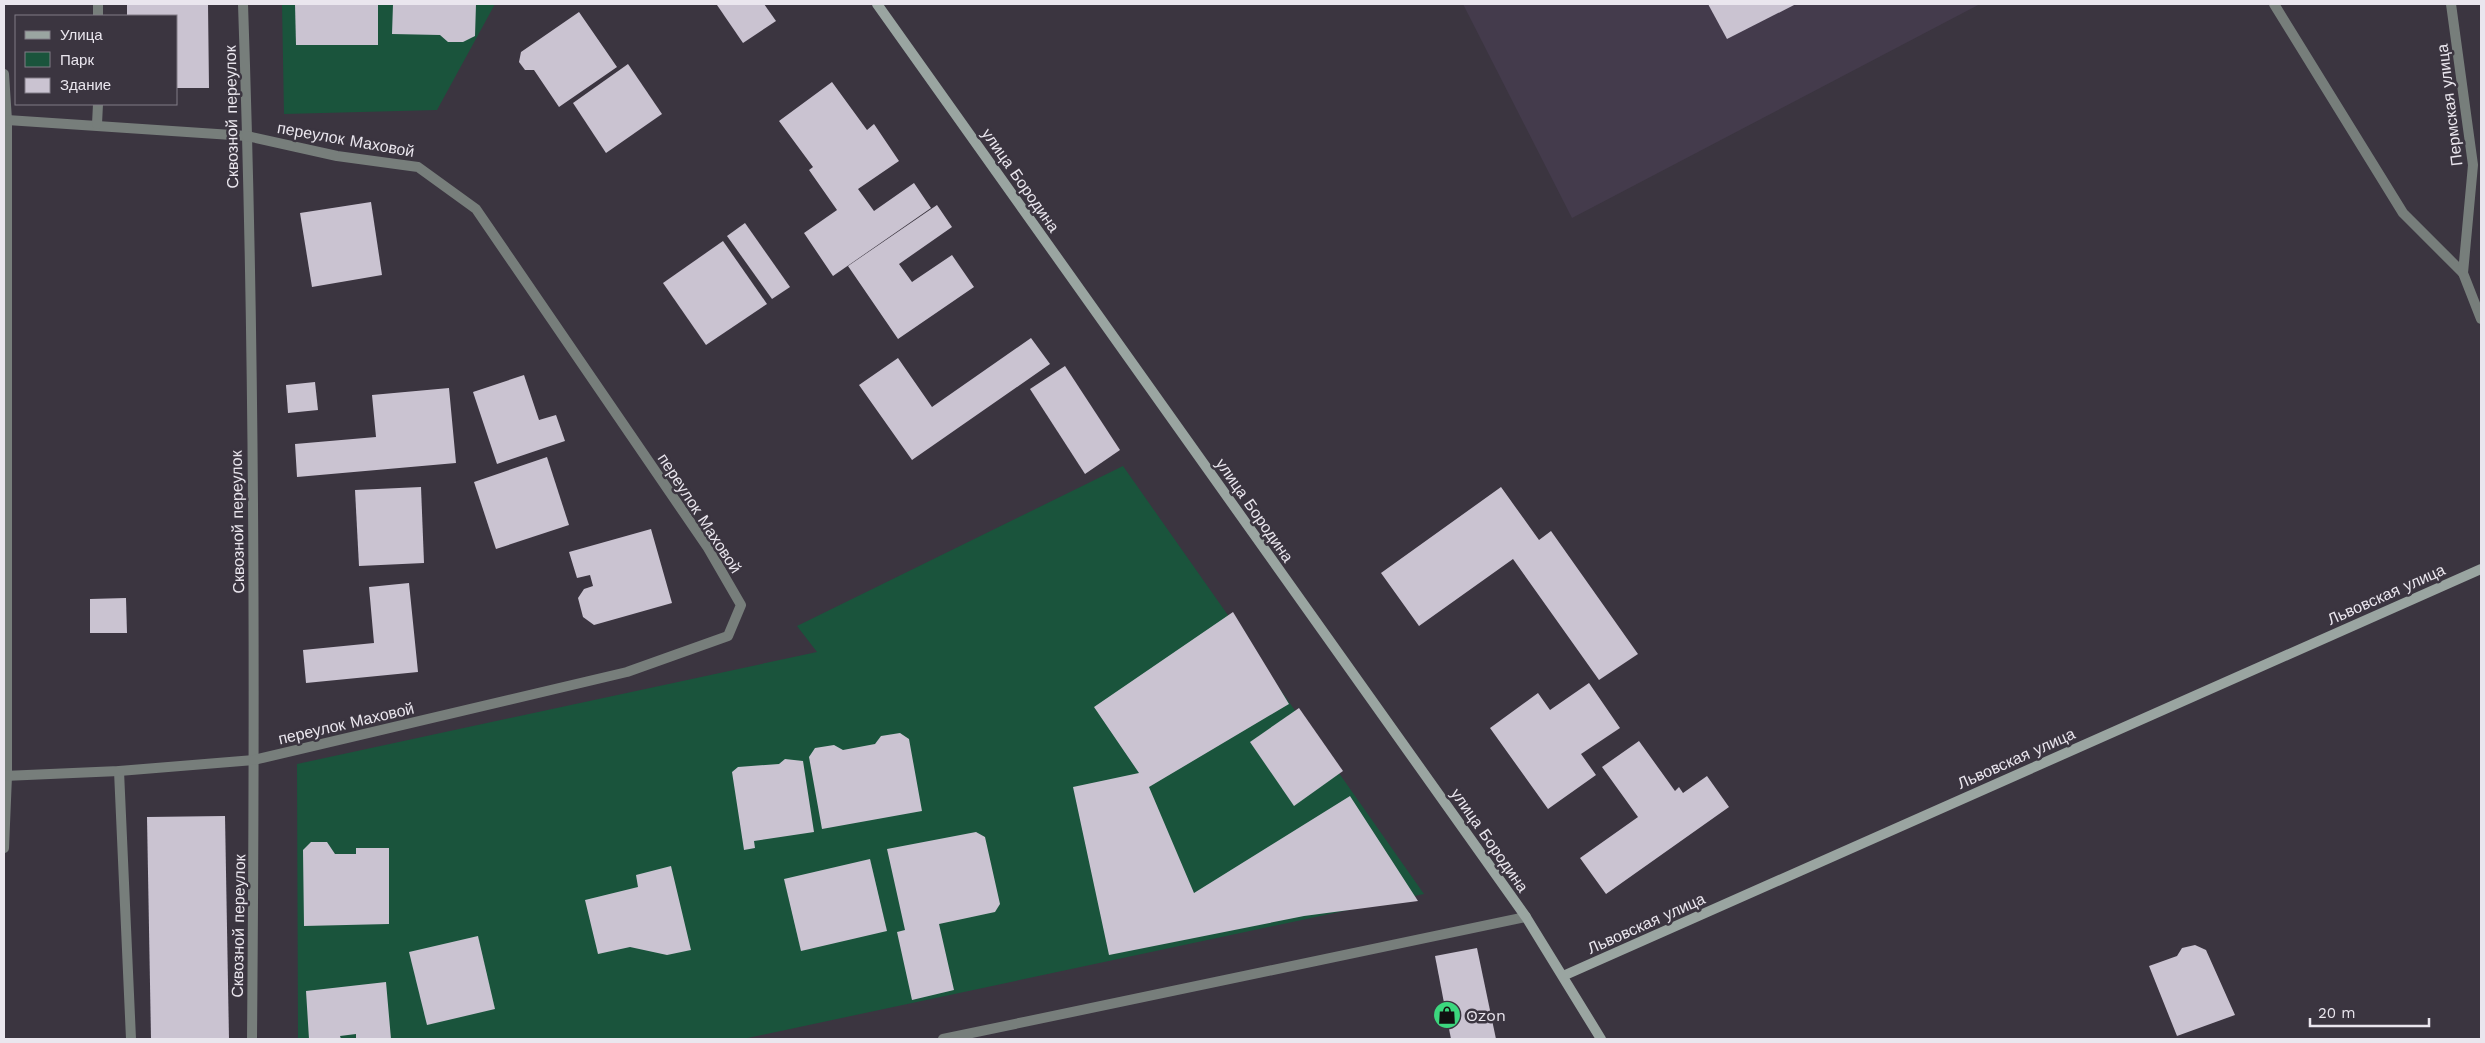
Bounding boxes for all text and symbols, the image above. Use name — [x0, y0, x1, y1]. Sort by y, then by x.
legend — [15, 15, 178, 105]
text: Улица — [60, 26, 103, 44]
street label: Пермская улица — [2433, 43, 2466, 167]
street label: Сквозной переулок — [221, 44, 242, 189]
text: Парк — [60, 51, 94, 69]
text: Здание — [60, 76, 111, 94]
street label: переулок Маховой — [276, 118, 416, 161]
street label: улица Бородина — [978, 125, 1064, 236]
street label: Сквозной переулок — [227, 449, 248, 594]
street label: переулок Маховой — [654, 450, 745, 577]
street label: улица Бородина — [1212, 455, 1298, 566]
street label: Львовская улица — [2324, 560, 2448, 629]
street label: переулок Маховой — [276, 699, 416, 748]
street label: Львовская улица — [1954, 724, 2078, 793]
street label: улица Бородина — [1447, 785, 1533, 896]
street label: Сквозной переулок — [228, 853, 249, 998]
street label: Львовская улица — [1584, 889, 1708, 958]
scale bar — [2310, 996, 2429, 1028]
shop icon: Ozon — [1432, 1000, 1462, 1030]
text: 20 m — [2318, 1004, 2356, 1022]
place label: Ozon — [1466, 1006, 1506, 1025]

